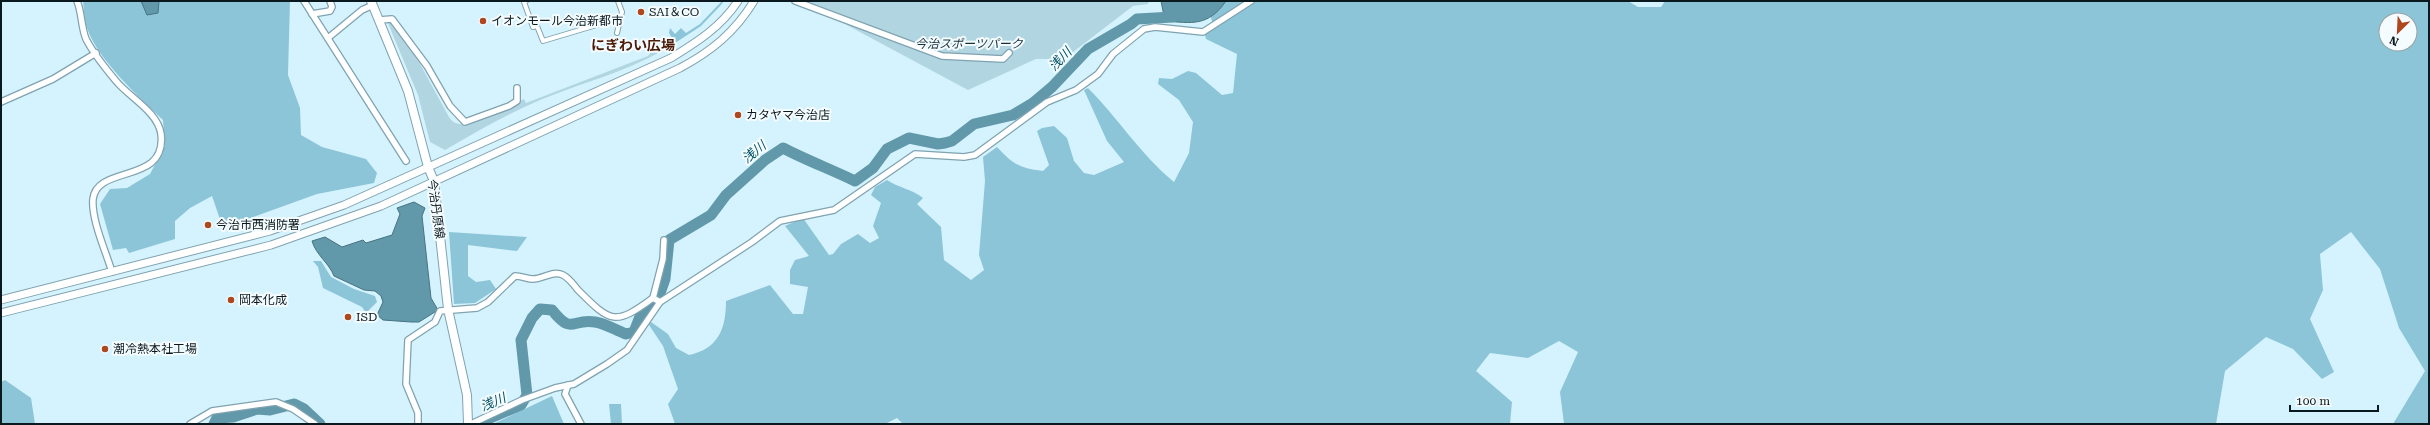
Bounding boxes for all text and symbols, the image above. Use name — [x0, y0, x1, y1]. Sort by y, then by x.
place label: SAI＆CO — [649, 5, 699, 19]
marker: SAI＆CO — [636, 7, 646, 17]
north arrow — [2378, 12, 2418, 52]
place label: イオンモール今治新都市 — [491, 14, 623, 28]
marker: イオンモール今治新都市 — [478, 16, 488, 26]
text: N — [2387, 33, 2401, 48]
district label: にぎわい広場 — [591, 37, 675, 53]
park label: 今治スポーツパーク — [915, 37, 1024, 51]
water label: 浅川 — [1046, 43, 1076, 74]
place label: カタヤマ今治店 — [746, 108, 830, 122]
marker: カタヤマ今治店 — [733, 110, 743, 120]
water label: 浅川 — [739, 137, 770, 166]
street label: 今治丹原線 — [425, 178, 447, 240]
place label: 今治市西消防署 — [216, 218, 300, 232]
marker: 今治市西消防署 — [203, 220, 213, 230]
place label: 岡本化成 — [239, 293, 287, 307]
marker: 岡本化成 — [226, 295, 236, 305]
place label: ISD — [356, 310, 377, 324]
marker: ISD — [343, 312, 353, 322]
place label: 潮冷熱本社工場 — [113, 342, 197, 356]
marker: 潮冷熱本社工場 — [100, 344, 110, 354]
scale bar — [2290, 387, 2378, 413]
water label: 浅川 — [478, 389, 510, 414]
text: 100 m — [2296, 394, 2330, 408]

